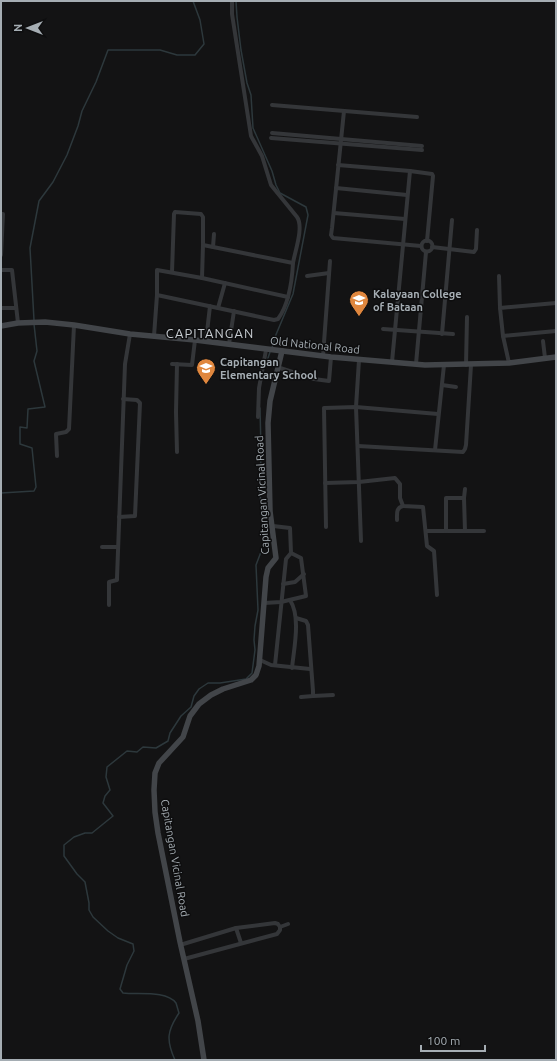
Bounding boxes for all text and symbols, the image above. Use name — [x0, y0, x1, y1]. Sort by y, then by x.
north arrow — [8, 8, 48, 48]
text: N — [12, 24, 24, 32]
place label: Kalayaan College of Bataan — [373, 288, 462, 313]
school or university icon: Kalayaan College of Bataan — [348, 289, 370, 317]
district label: CAPITANGAN — [166, 326, 254, 340]
street label: Old National Road — [270, 334, 360, 356]
place label: Capitangan Elementary School — [220, 356, 318, 381]
school or university icon: Capitangan Elementary School — [195, 357, 217, 385]
street label: Capitangan Vicinal Road — [253, 435, 271, 555]
street label: Capitangan Vicinal Road — [159, 798, 191, 918]
scale bar — [421, 1027, 485, 1053]
text: 100 m — [427, 1034, 460, 1047]

